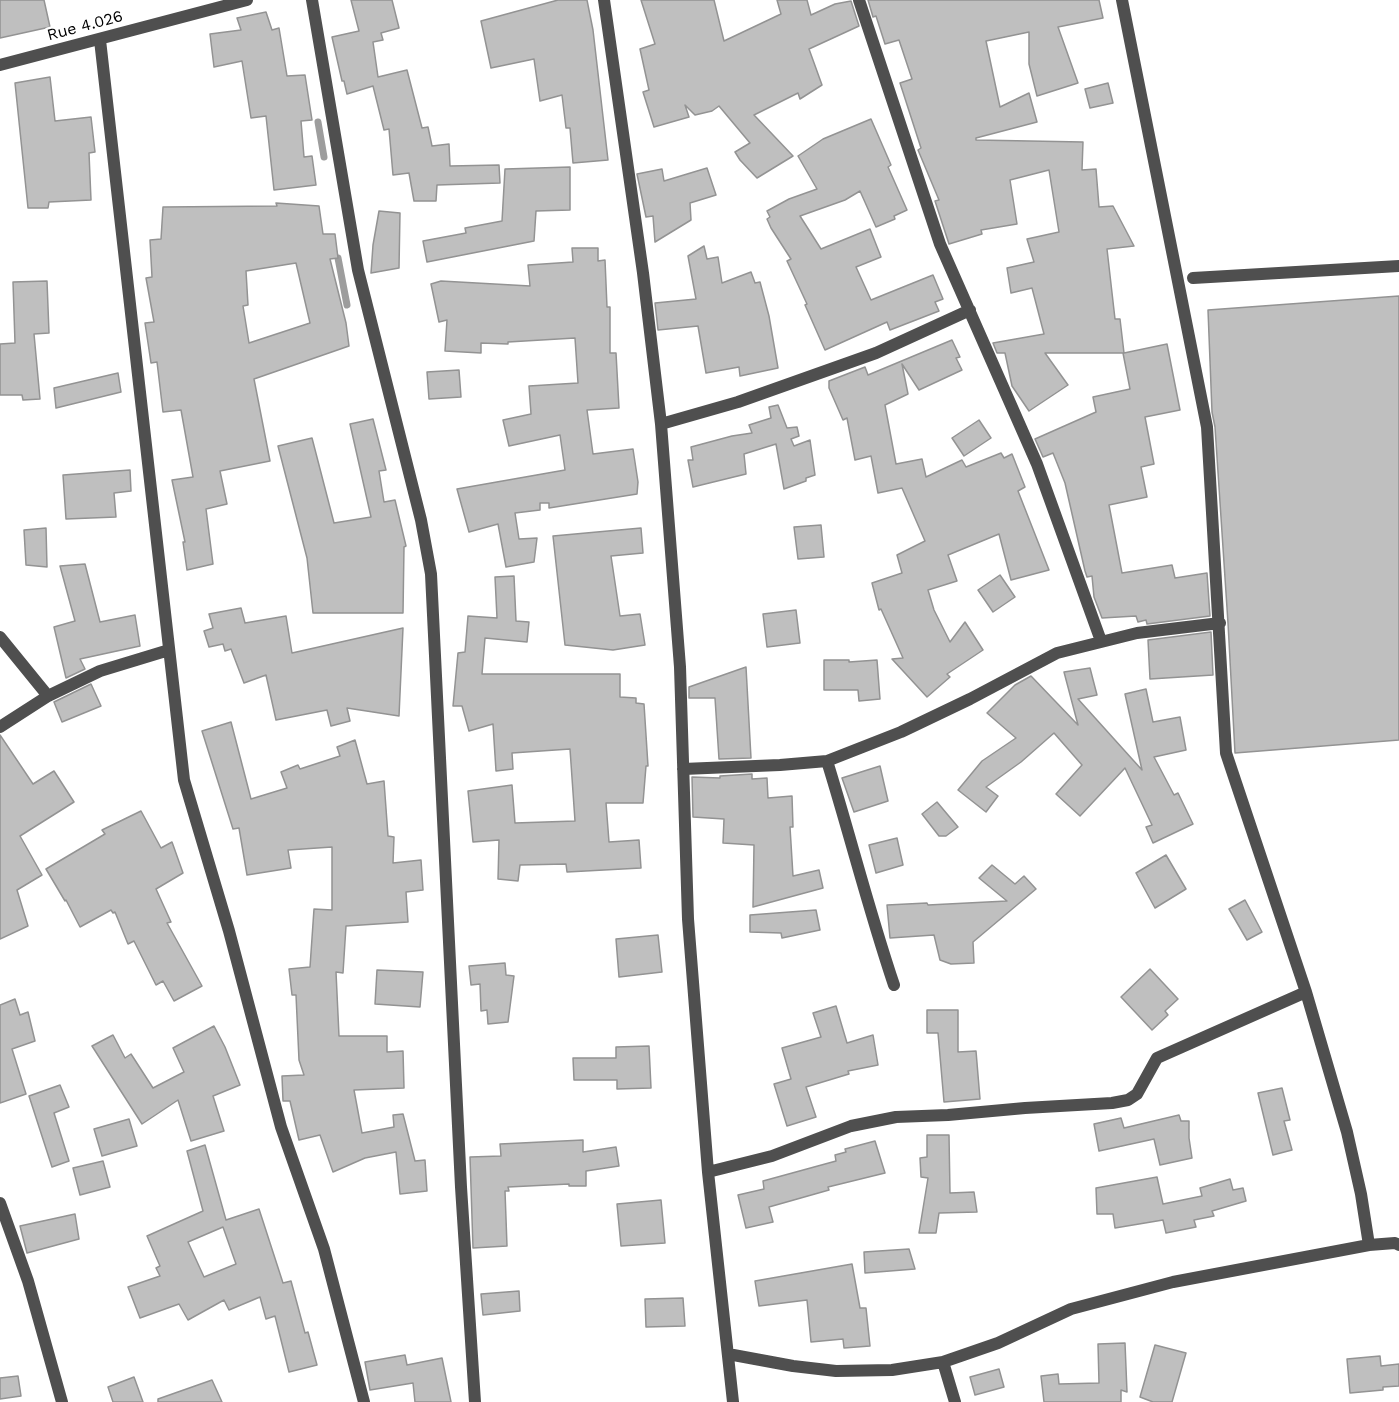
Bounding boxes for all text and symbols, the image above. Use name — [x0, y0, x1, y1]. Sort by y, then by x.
street label: Rue 4.026 — [45, 7, 125, 45]

